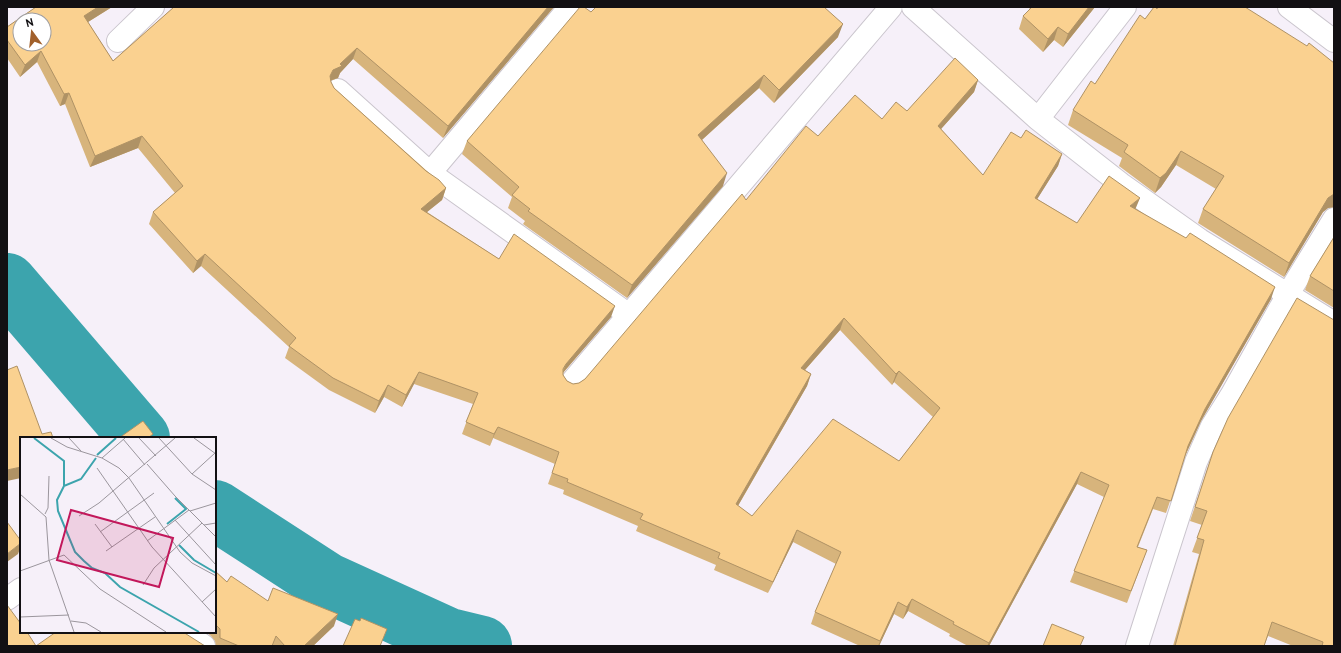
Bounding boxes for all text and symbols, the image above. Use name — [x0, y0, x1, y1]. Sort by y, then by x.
north arrow — [12, 12, 52, 52]
text: N — [24, 16, 35, 31]
inset map — [20, 437, 216, 633]

